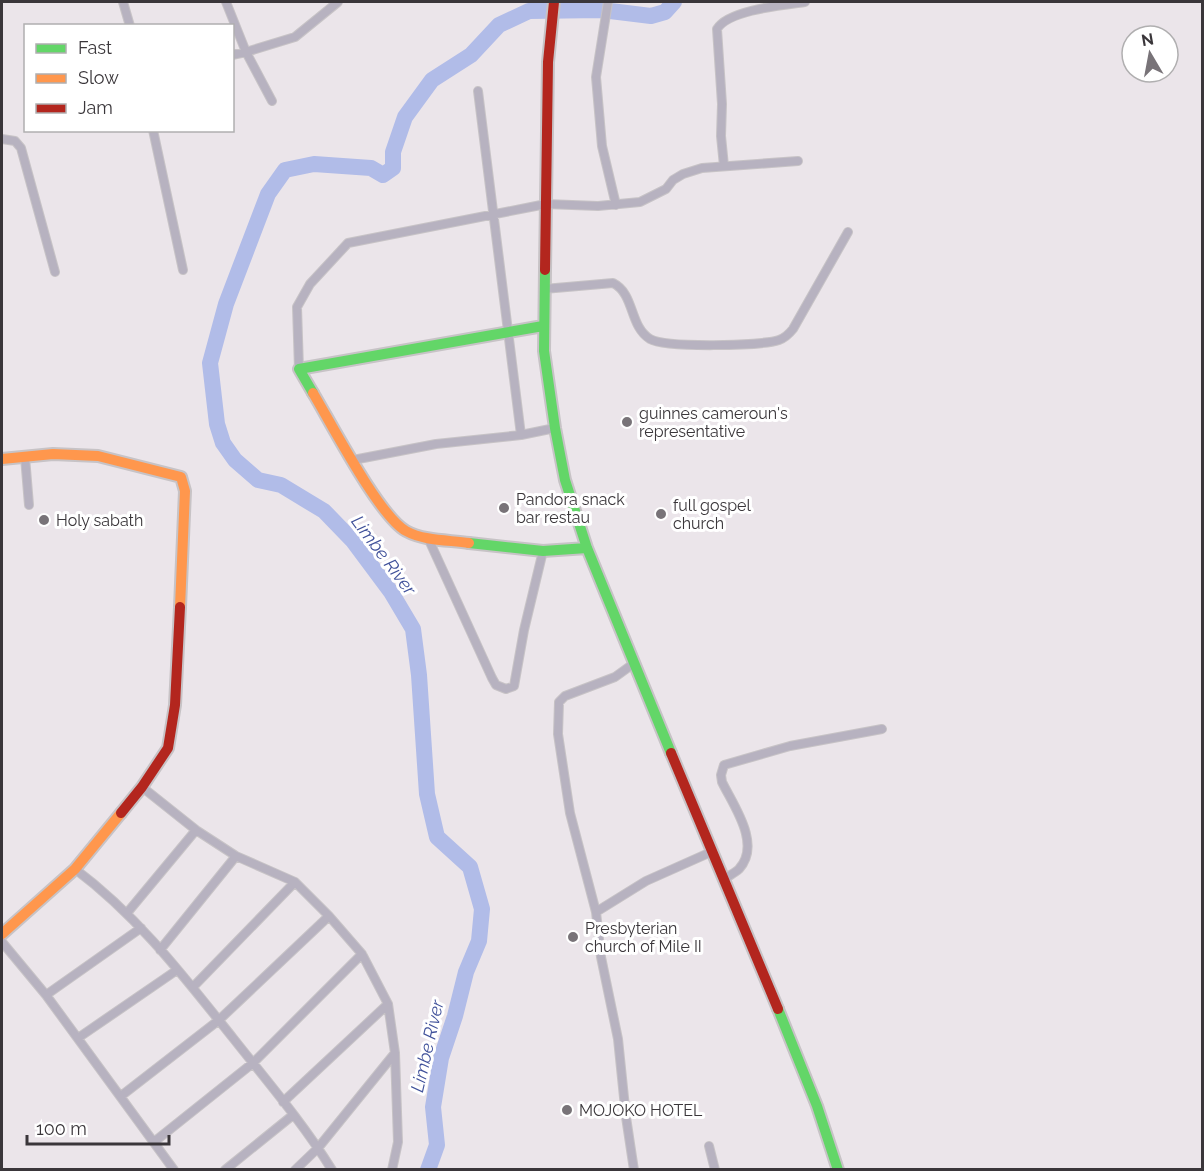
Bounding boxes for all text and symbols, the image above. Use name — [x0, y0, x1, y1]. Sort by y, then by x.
legend — [24, 24, 234, 132]
north arrow — [1120, 24, 1180, 84]
text: N — [1140, 29, 1155, 50]
text: Fast — [78, 37, 112, 58]
text: Slow — [78, 67, 119, 88]
text: Jam — [78, 97, 113, 118]
place label: guinnes cameroun's representative — [639, 404, 788, 441]
marker: guinnes cameroun's representative — [620, 415, 634, 429]
place label: Pandora snack bar restau — [516, 490, 625, 527]
place label: full gospel church — [673, 496, 751, 533]
marker: Pandora snack bar restau — [497, 501, 511, 515]
marker: full gospel church — [654, 507, 668, 521]
place label: Holy sabath — [56, 511, 143, 530]
water label: Limbe River — [347, 511, 421, 599]
marker: Holy sabath — [37, 513, 51, 527]
place label: Presbyterian church of Mile II — [585, 919, 702, 956]
marker: Presbyterian church of Mile II — [566, 930, 580, 944]
water label: Limbe River — [406, 997, 448, 1094]
place label: MOJOKO HOTEL — [579, 1101, 703, 1120]
marker: MOJOKO HOTEL — [560, 1103, 574, 1117]
scale bar — [27, 1108, 170, 1146]
text: 100 m — [36, 1118, 87, 1139]

